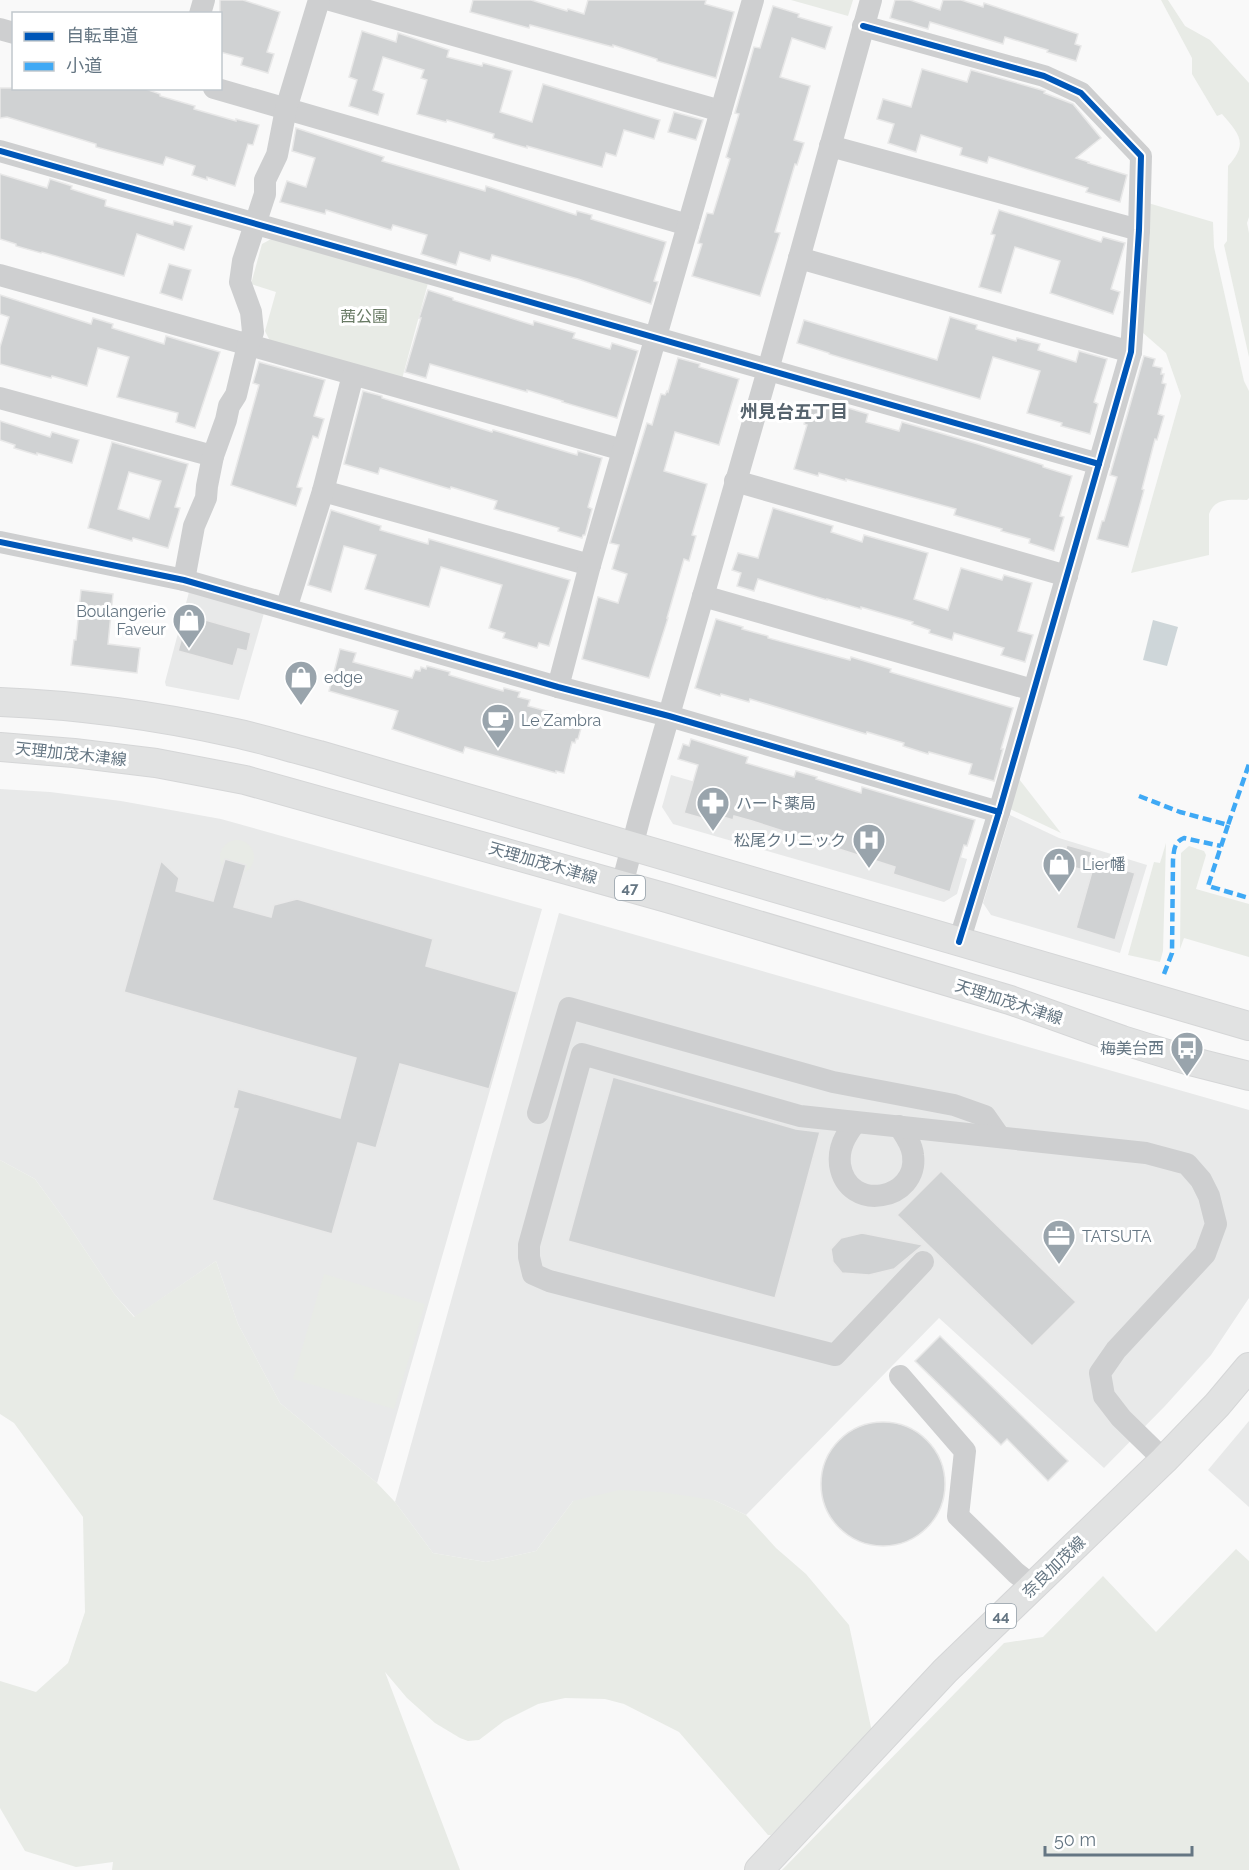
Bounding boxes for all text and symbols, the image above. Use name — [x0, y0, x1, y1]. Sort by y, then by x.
legend — [12, 12, 222, 90]
text: 自転車道 — [66, 25, 138, 46]
text: 小道 — [66, 55, 102, 76]
park label: 茜公園 — [340, 307, 388, 326]
district label: 州見台五丁目 — [740, 401, 848, 422]
place label: Boulangerie Faveur — [76, 602, 166, 639]
shop icon: Boulangerie Faveur — [171, 602, 207, 649]
shop icon: edge — [283, 659, 319, 706]
place label: edge — [324, 668, 363, 687]
cafe icon: Le Zambra — [480, 702, 516, 749]
place label: Le Zambra — [521, 711, 601, 730]
street label: 天理加茂木津線 — [14, 739, 128, 769]
pharmacy icon: ハート薬局 — [695, 785, 731, 832]
place label: ハート薬局 — [736, 794, 816, 813]
hospital icon: 松尾クリニック — [851, 822, 887, 869]
place label: 松尾クリニック — [734, 831, 846, 850]
street label: 天理加茂木津線 — [487, 838, 599, 888]
shop icon: Lier幡 — [1041, 846, 1077, 893]
place label: Lier幡 — [1082, 855, 1126, 874]
road number: 47 — [615, 876, 645, 900]
street label: 天理加茂木津線 — [953, 976, 1065, 1028]
bus stop icon: 梅美台西 — [1169, 1030, 1205, 1077]
place label: 梅美台西 — [1100, 1039, 1164, 1058]
office icon: TATSUTA — [1041, 1218, 1077, 1265]
place label: TATSUTA — [1082, 1227, 1152, 1246]
street label: 奈良加茂線 — [1019, 1532, 1089, 1602]
road number: 44 — [986, 1604, 1016, 1628]
scale bar — [1045, 1819, 1192, 1857]
text: 50 m — [1054, 1829, 1096, 1850]

